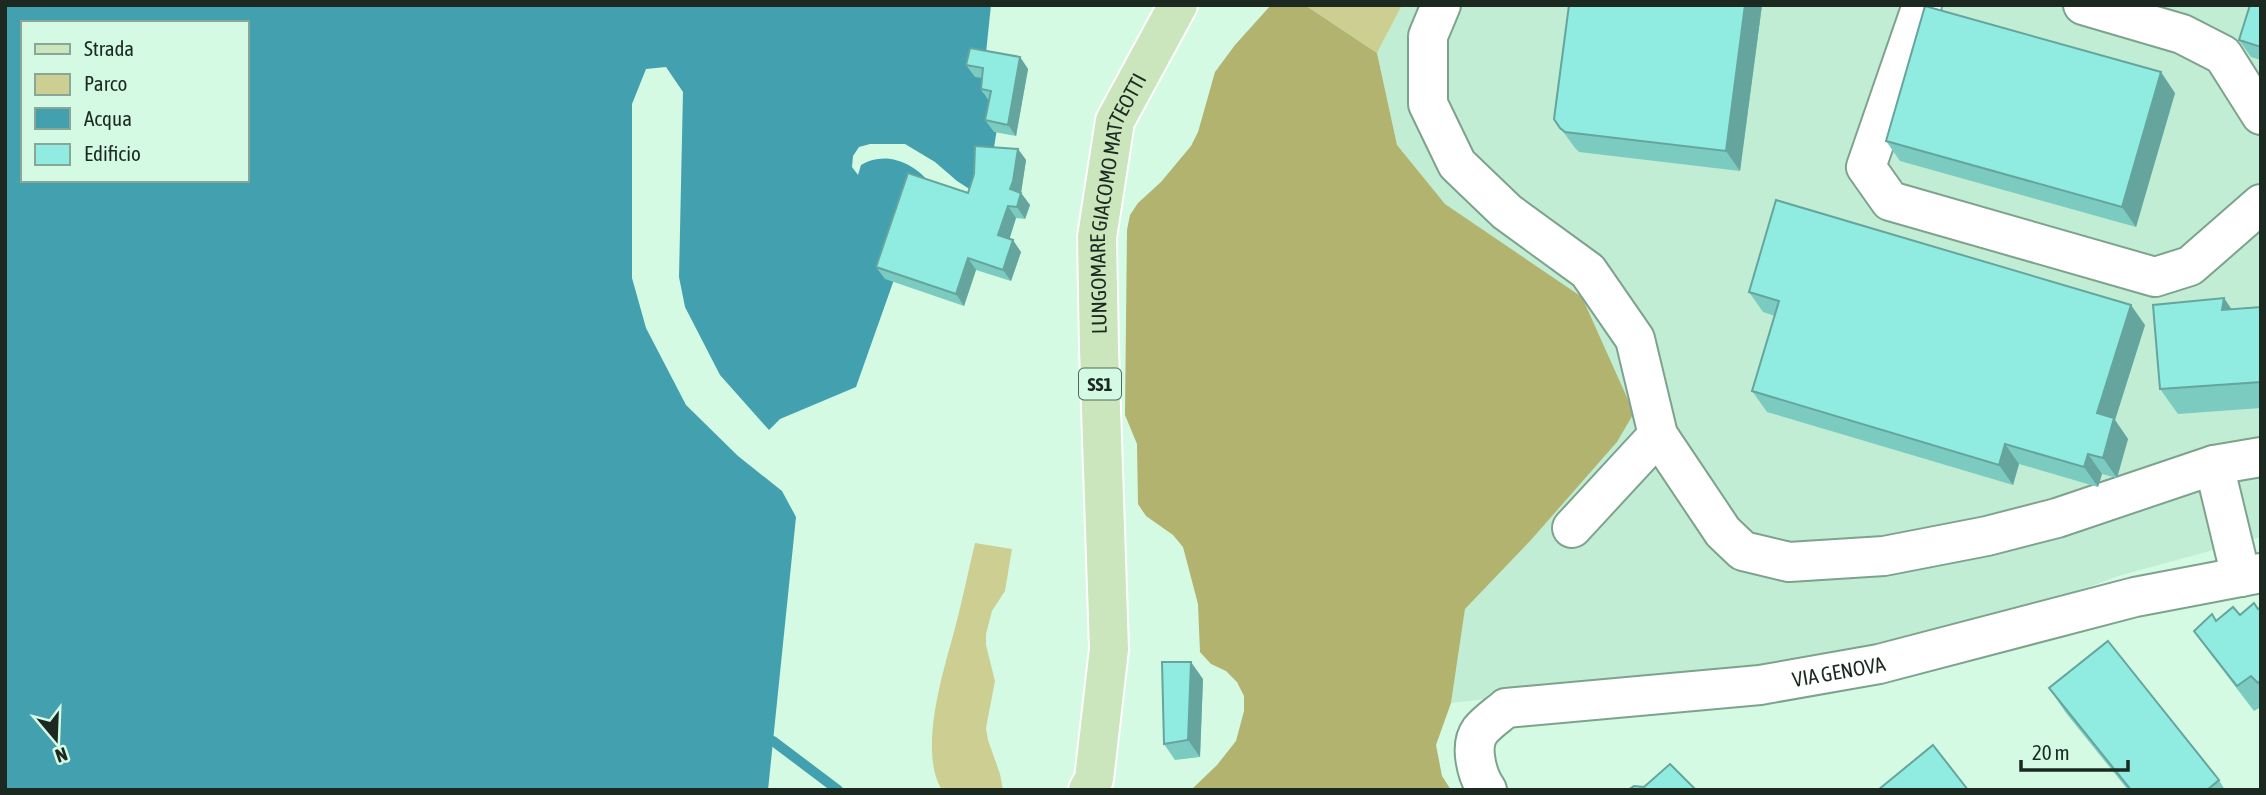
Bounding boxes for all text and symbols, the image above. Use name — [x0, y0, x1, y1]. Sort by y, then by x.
legend — [21, 21, 248, 182]
text: Strada — [84, 36, 134, 60]
street label: LUNGOMARE GIACOMO MATTEOTTI — [1085, 69, 1151, 334]
text: Parco — [84, 71, 127, 95]
text: Acqua — [84, 106, 132, 130]
text: Edificio — [84, 141, 141, 165]
road number: SS1 — [1079, 368, 1121, 400]
street label: VIA GENOVA — [1790, 651, 1888, 691]
north arrow — [21, 704, 91, 774]
scale bar — [2021, 728, 2128, 772]
text: 20 m — [2032, 740, 2070, 764]
text: N — [53, 743, 70, 767]

